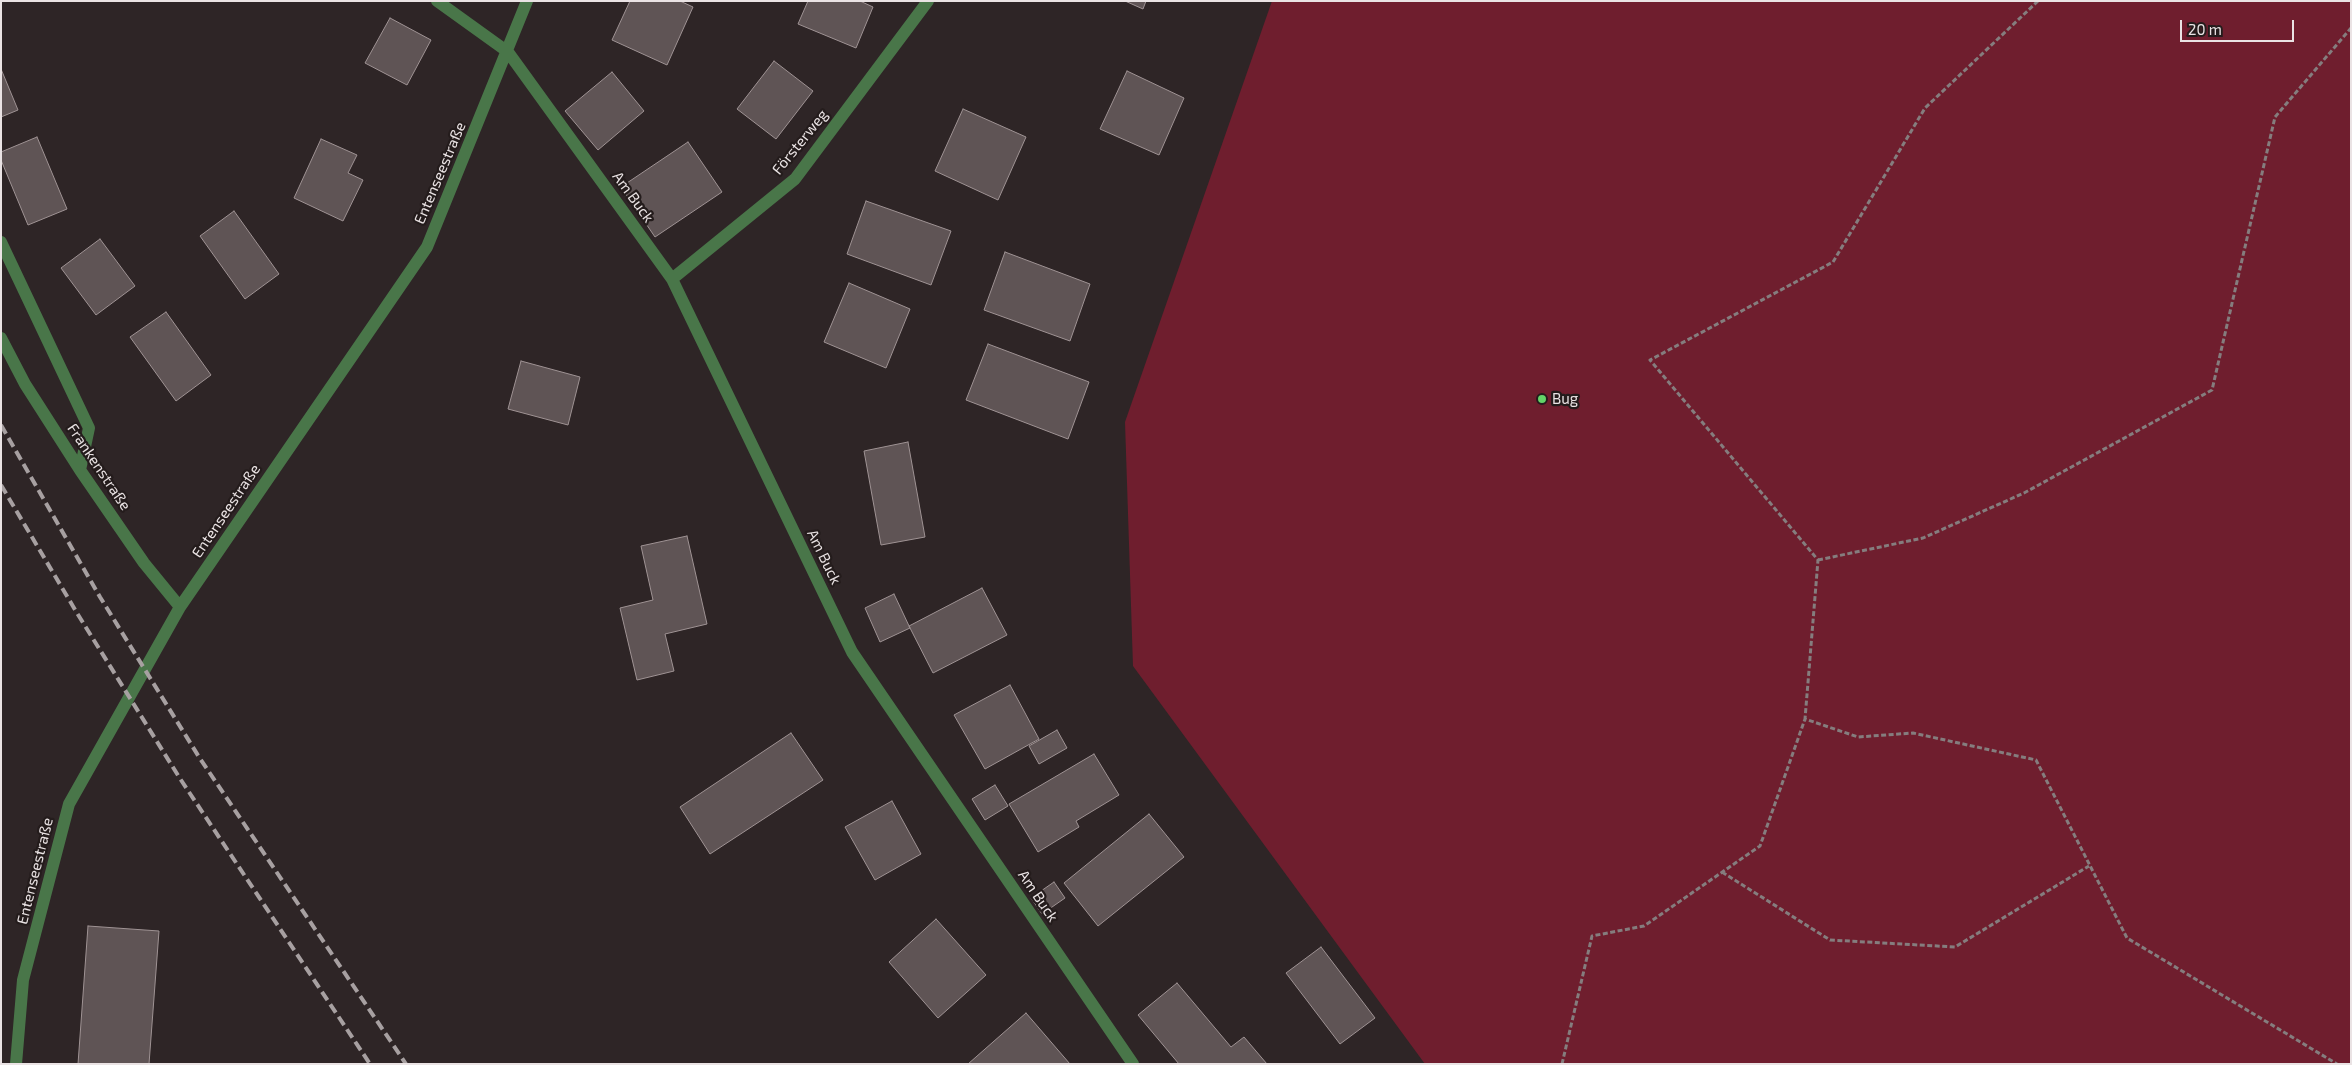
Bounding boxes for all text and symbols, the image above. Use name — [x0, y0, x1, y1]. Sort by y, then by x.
scale bar — [2182, 10, 2296, 42]
text: 20 m — [2188, 20, 2222, 38]
street label: Försterweg — [768, 106, 832, 178]
street label: Entenseestraße — [410, 119, 470, 227]
street label: Am Buck — [608, 168, 658, 226]
place label: Bug — [1552, 390, 1578, 408]
marker: Bug — [1536, 393, 1548, 405]
street label: Frankenstraße — [63, 420, 135, 514]
street label: Entenseestraße — [188, 461, 264, 561]
street label: Am Buck — [803, 527, 845, 587]
street label: Entenseestraße — [13, 816, 57, 926]
street label: Am Buck — [1014, 867, 1062, 925]

